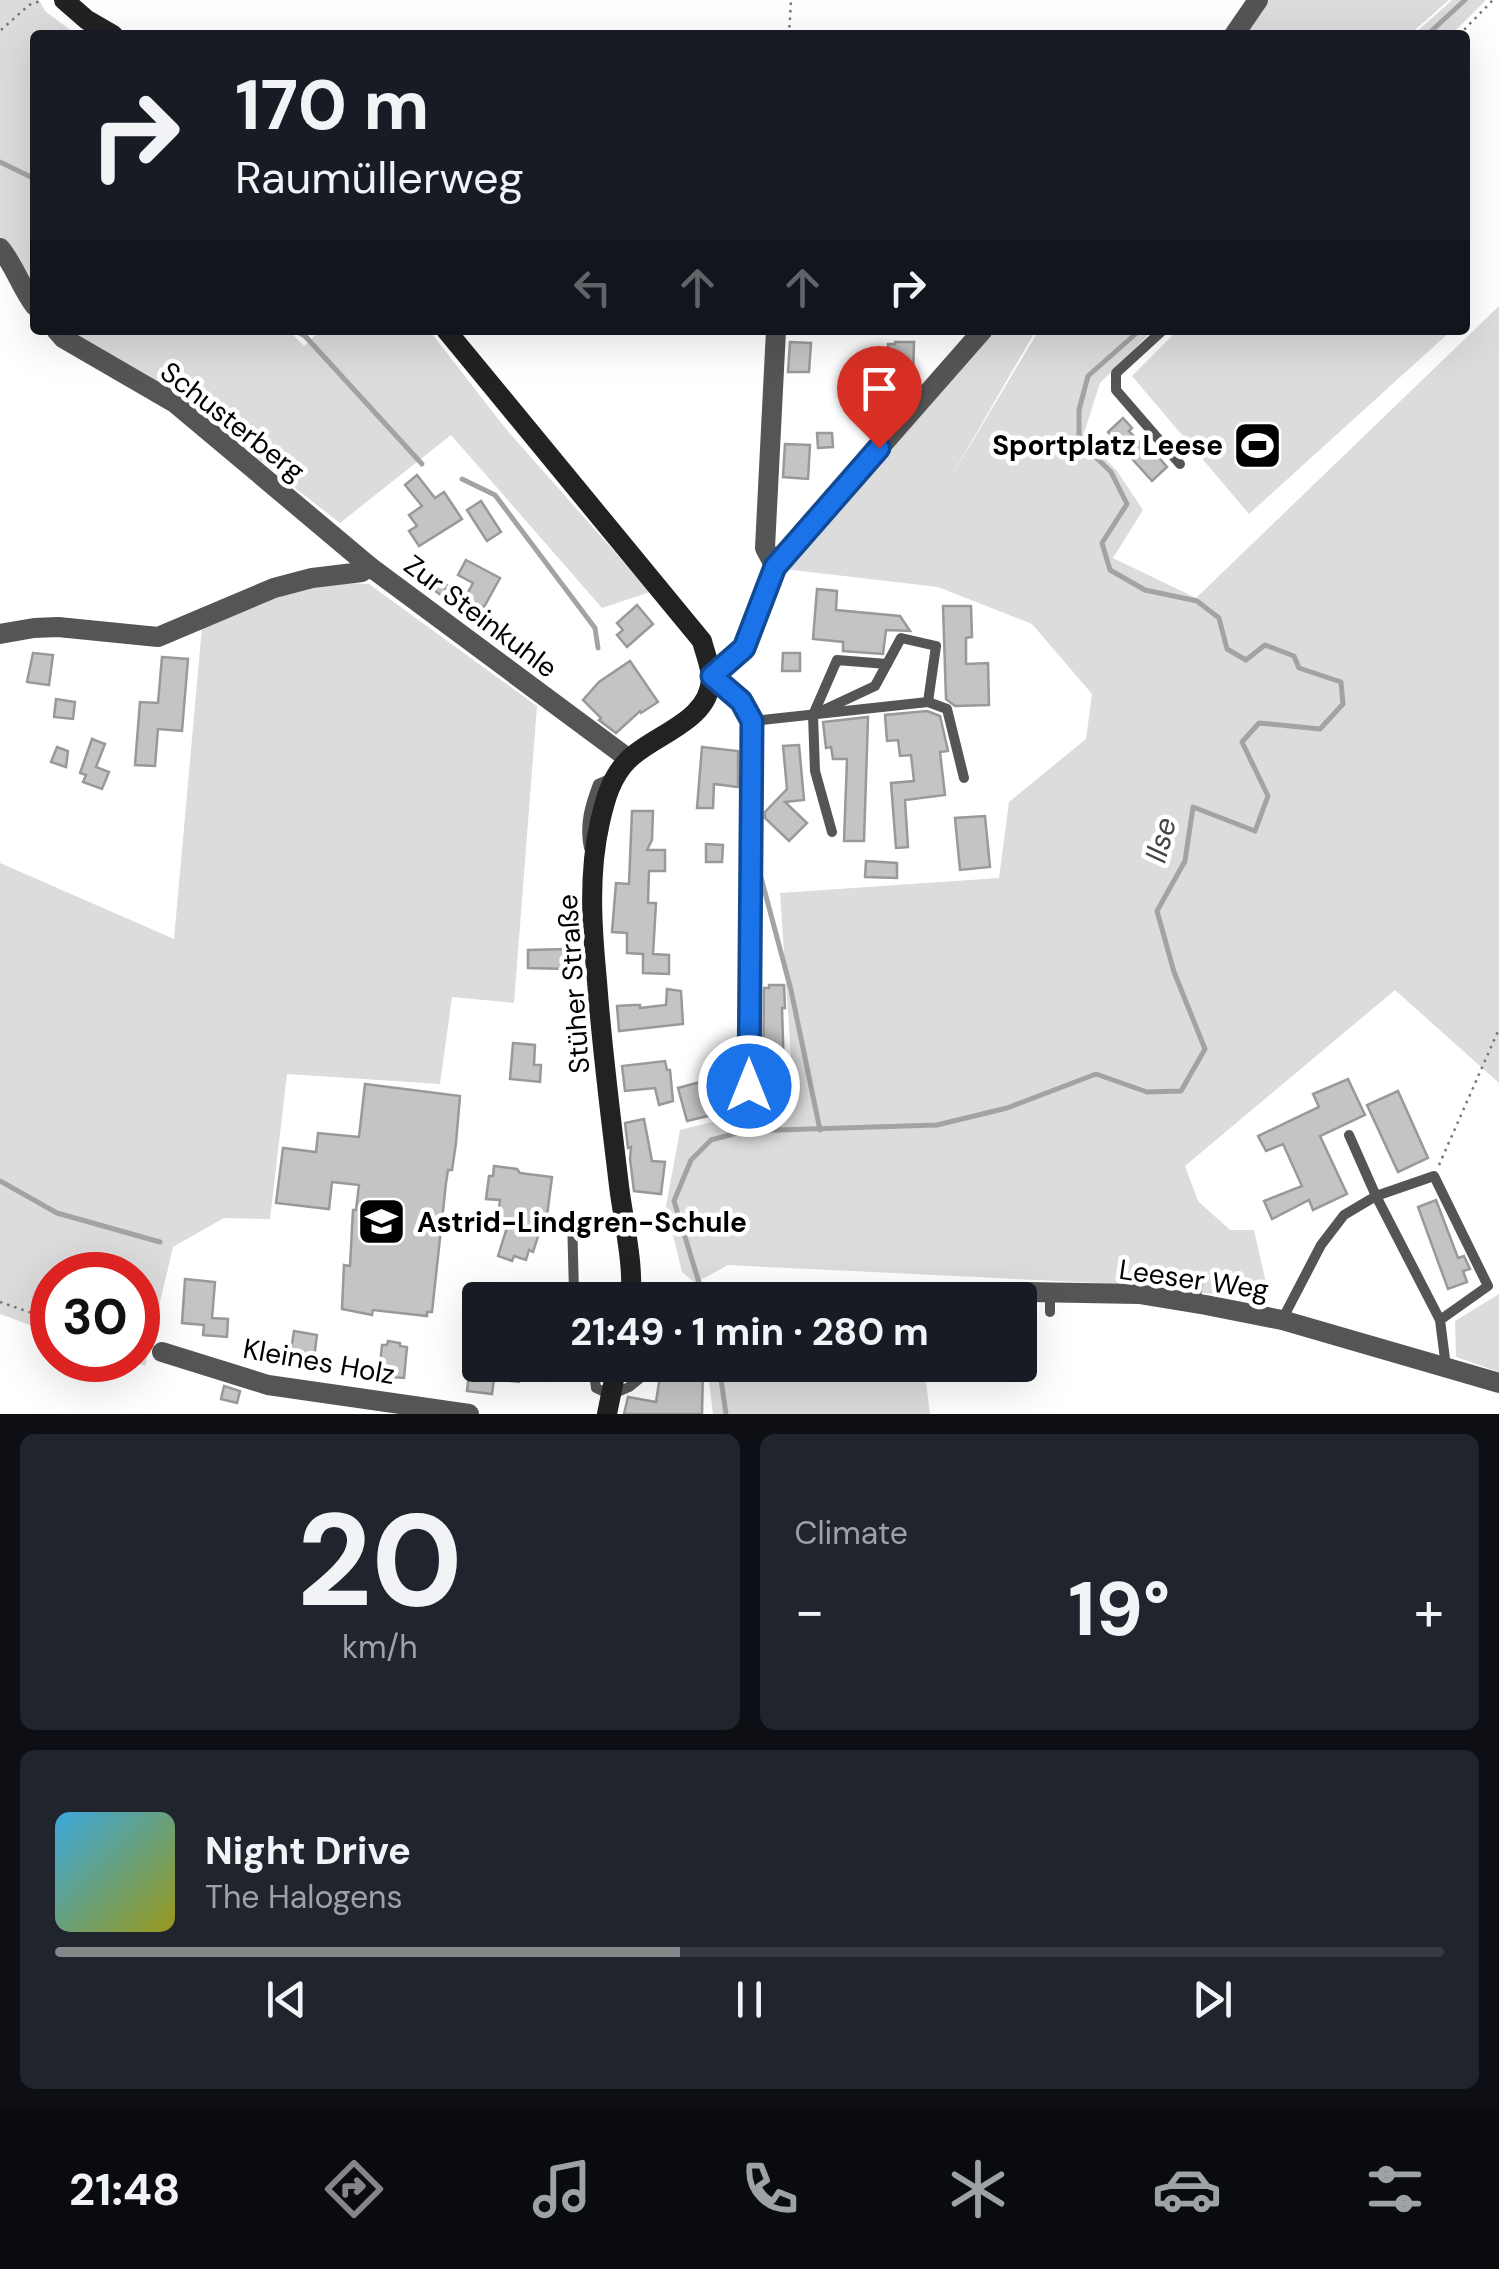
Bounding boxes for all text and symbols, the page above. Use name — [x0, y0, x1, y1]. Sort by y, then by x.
text: 170 m — [235, 60, 429, 151]
icon: right — [70, 70, 200, 200]
text: Raumüllerweg — [235, 148, 524, 207]
icon: left — [565, 260, 620, 315]
icon: ahead — [670, 260, 725, 315]
icon: ahead — [775, 260, 830, 315]
icon: right — [880, 260, 935, 315]
pin — [837, 346, 922, 449]
street label: Schusterberg — [153, 353, 313, 489]
icon: arrive — [852, 361, 907, 416]
sports icon: Sportplatz Leese — [1232, 419, 1284, 471]
place label: Sportplatz Leese — [992, 427, 1223, 464]
street label: Zur Steinkuhle — [397, 547, 565, 686]
water label: Ilse — [1136, 813, 1185, 867]
street label: Stüher Straße — [549, 893, 598, 1075]
position arrow — [697, 1034, 801, 1138]
school or university icon: Astrid-Lindgren-Schule — [356, 1196, 408, 1248]
place label: Astrid-Lindgren-Schule — [417, 1204, 747, 1241]
street label: Leeser Weg — [1117, 1251, 1271, 1308]
speed limit sign: 30 — [30, 1252, 160, 1382]
text: 21:49 · 1 min · 280 m — [570, 1307, 929, 1357]
street label: Kleines Holz — [240, 1330, 398, 1393]
text: 20 — [297, 1476, 463, 1645]
text: Climate — [795, 1512, 908, 1554]
text: 19° — [1068, 1561, 1170, 1658]
text: − — [795, 1575, 825, 1647]
text: + — [1414, 1575, 1444, 1647]
text: km/h — [342, 1626, 418, 1668]
text: Night Drive — [205, 1826, 411, 1876]
text: The Halogens — [205, 1876, 403, 1918]
icon: previous — [259, 1972, 314, 2027]
icon: pause — [722, 1972, 777, 2027]
icon: next — [1185, 1972, 1240, 2027]
icon: directions — [319, 2154, 389, 2224]
icon: music — [527, 2154, 597, 2224]
icon: phone — [735, 2154, 805, 2224]
icon: climate — [943, 2154, 1013, 2224]
icon: car — [1152, 2154, 1222, 2224]
icon: filters — [1360, 2154, 1430, 2224]
text: 21:48 — [69, 2160, 181, 2219]

